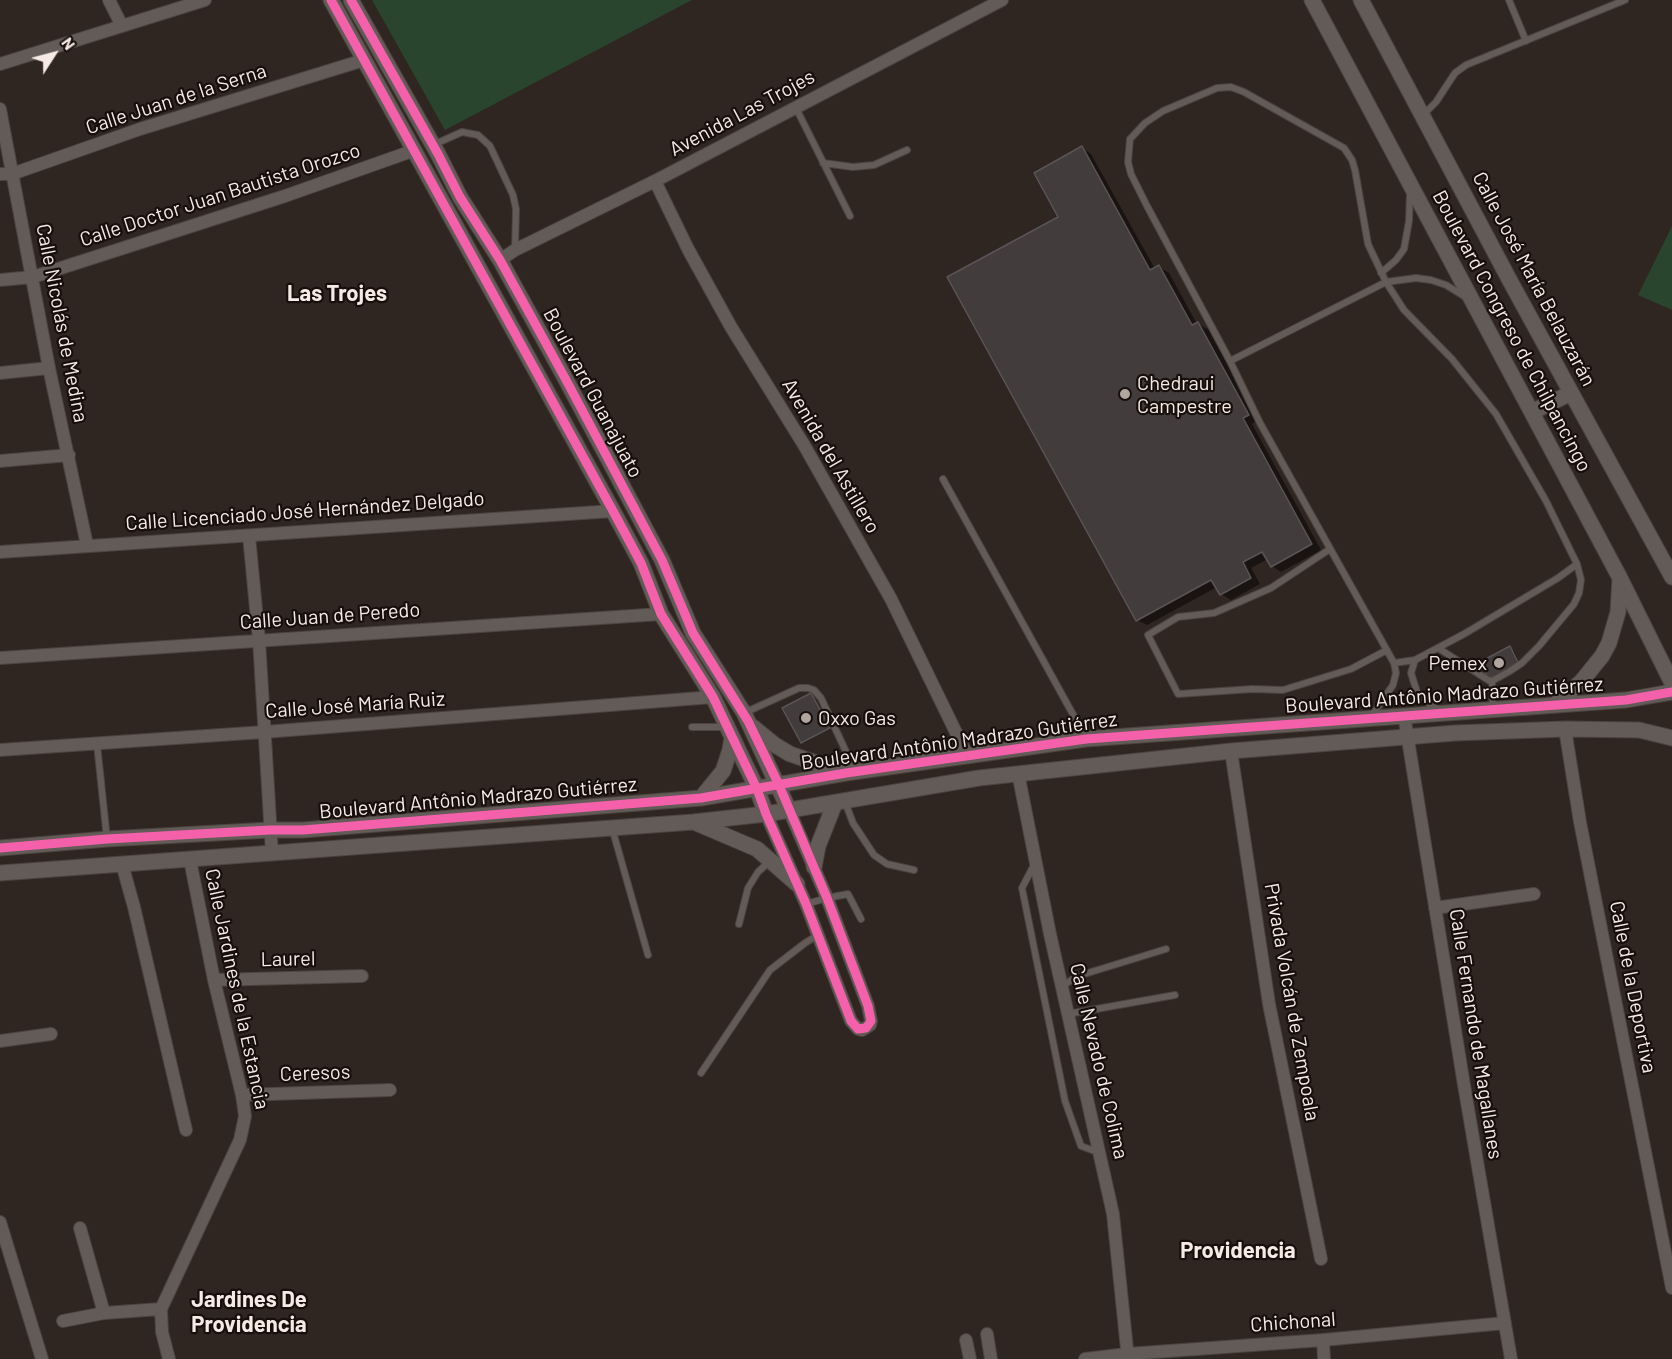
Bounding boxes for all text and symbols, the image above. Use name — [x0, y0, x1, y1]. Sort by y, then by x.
north arrow — [24, 24, 84, 84]
text: N — [58, 33, 80, 53]
street label: Calle Juan de la Serna — [83, 58, 269, 140]
street label: Avenida Las Trojes — [665, 65, 819, 161]
street label: Calle Doctor Juan Bautista Orozco — [77, 138, 363, 252]
street label: Calle José María Belauzarán — [1467, 168, 1601, 390]
street label: Boulevard Congreso de Chilpancingo — [1427, 186, 1597, 476]
street label: Calle Nicolás de Medina — [31, 222, 93, 424]
district label: Las Trojes — [287, 281, 387, 307]
street label: Boulevard Guanajuato — [538, 304, 648, 482]
place label: Chedraui Campestre — [1137, 371, 1232, 418]
street label: Avenida del Astillero — [777, 374, 885, 538]
marker: Chedraui Campestre — [1118, 387, 1132, 401]
street label: Calle Licenciado José Hernández Delgado — [125, 486, 485, 536]
street label: Calle Juan de Peredo — [239, 598, 421, 634]
place label: Pemex — [1429, 651, 1487, 675]
marker: Pemex — [1492, 656, 1506, 670]
street label: Boulevard Antônio Madrazo Gutiérrez — [1284, 672, 1604, 718]
street label: Calle José María Ruiz — [264, 687, 446, 723]
place label: Oxxo Gas — [818, 706, 896, 730]
street label: Boulevard Antônio Madrazo Gutiérrez — [799, 707, 1119, 775]
marker: Oxxo Gas — [799, 711, 813, 725]
street label: Boulevard Antônio Madrazo Gutiérrez — [318, 772, 638, 824]
street label: Calle Jardines de la Estancia — [200, 866, 274, 1112]
street label: Privada Volcán de Zempoala — [1259, 881, 1325, 1123]
street label: Calle de la Deportiva — [1605, 899, 1661, 1075]
street label: Calle Fernando de Magallanes — [1444, 907, 1508, 1161]
street label: Laurel — [260, 947, 316, 971]
street label: Calle Nevado de Colima — [1065, 961, 1133, 1161]
street label: Ceresos — [279, 1060, 351, 1086]
district label: Providencia — [1180, 1238, 1296, 1264]
district label: Jardines De Providencia — [191, 1287, 307, 1338]
street label: Chichonal — [1249, 1307, 1337, 1337]

